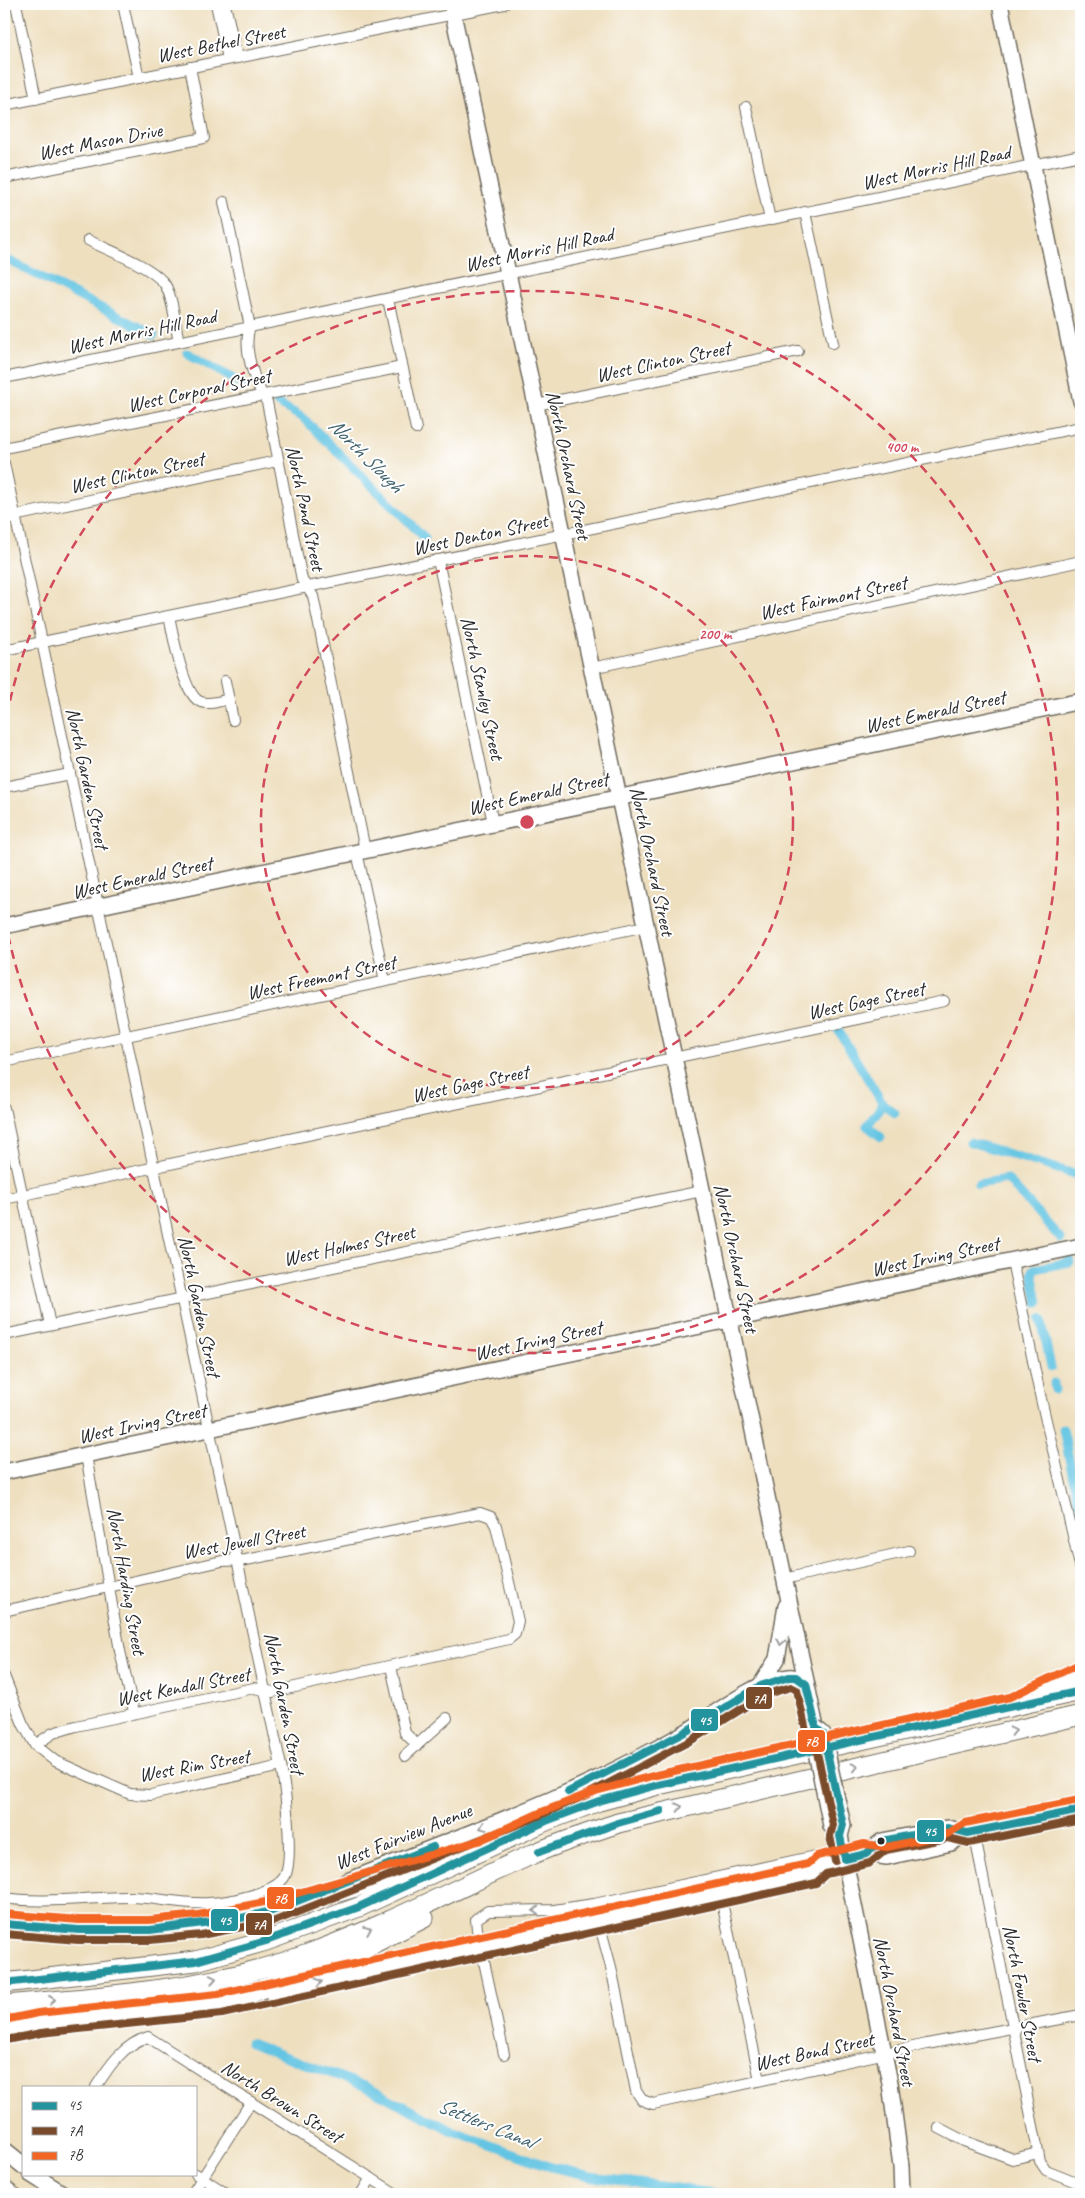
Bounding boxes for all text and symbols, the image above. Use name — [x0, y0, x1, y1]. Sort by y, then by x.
street label: West Bethel Street — [155, 18, 290, 68]
street label: West Mason Drive — [36, 117, 165, 166]
street label: West Morris Hill Road — [860, 139, 1015, 195]
street label: West Morris Hill Road — [463, 221, 618, 277]
street label: West Morris Hill Road — [66, 303, 221, 359]
street label: West Clinton Street — [594, 334, 736, 388]
street label: West Corporal Street — [125, 362, 276, 418]
street label: North Orchard Street — [541, 388, 597, 544]
water label: North Slough — [323, 412, 410, 499]
text: 400 m — [886, 438, 920, 457]
street label: North Pond Street — [280, 443, 331, 575]
street label: West Clinton Street — [68, 445, 210, 499]
street label: West Denton Street — [410, 508, 552, 561]
street label: West Fairmont Street — [757, 569, 912, 625]
street label: North Stanley Street — [455, 614, 510, 764]
text: 200 m — [699, 625, 733, 644]
street label: West Emerald Street — [863, 684, 1011, 739]
street label: North Garden Street — [60, 705, 115, 854]
street label: West Emerald Street — [466, 766, 614, 821]
street label: North Orchard Street — [625, 784, 681, 940]
centre of rings — [518, 813, 536, 831]
street label: West Emerald Street — [70, 850, 218, 905]
street label: West Freemont Street — [244, 949, 401, 1005]
street label: West Gage Street — [806, 975, 930, 1025]
street label: West Gage Street — [410, 1058, 534, 1108]
street label: North Orchard Street — [709, 1181, 765, 1337]
street label: West Holmes Street — [281, 1219, 419, 1272]
street label: West Irving Street — [869, 1230, 1004, 1282]
street label: North Garden Street — [172, 1233, 227, 1382]
street label: West Irving Street — [472, 1314, 607, 1366]
street label: West Irving Street — [76, 1397, 211, 1449]
street label: North Harding Street — [101, 1506, 152, 1659]
street label: West Jewell Street — [181, 1518, 309, 1565]
street label: North Garden Street — [259, 1630, 311, 1779]
one-way arrow — [776, 1638, 786, 1647]
street label: West Kendall Street — [114, 1661, 255, 1712]
line badge: 7A — [745, 1686, 773, 1710]
text: 7A — [752, 1690, 767, 1707]
line badge: 45 — [690, 1708, 719, 1732]
text: 45 — [699, 1712, 713, 1729]
one-way arrow — [1009, 1726, 1018, 1737]
line badge: 7B — [797, 1729, 826, 1753]
text: 7B — [804, 1733, 819, 1750]
street label: West Rim Street — [137, 1743, 255, 1788]
one-way arrow — [850, 1762, 859, 1773]
street label: West Fairview Avenue — [331, 1797, 477, 1875]
one-way arrow — [675, 1802, 684, 1813]
line badge: 45 — [916, 1819, 945, 1843]
one-way arrow — [479, 1821, 488, 1832]
text: 45 — [924, 1823, 938, 1840]
unlabelled marker — [876, 1836, 886, 1846]
line badge: 7B — [266, 1886, 295, 1910]
text: 7B — [273, 1890, 288, 1907]
one-way arrow — [531, 1906, 539, 1916]
line badge: 45 — [210, 1908, 239, 1932]
text: 45 — [219, 1912, 233, 1929]
line badge: 7A — [245, 1912, 273, 1936]
text: 7A — [252, 1916, 267, 1933]
street label: North Fowler Street — [997, 1923, 1049, 2067]
one-way arrow — [363, 1925, 372, 1936]
street label: North Orchard Street — [868, 1934, 922, 2090]
one-way arrow — [209, 1975, 218, 1985]
one-way arrow — [315, 1977, 324, 1988]
one-way arrow — [49, 1995, 57, 2006]
street label: West Bond Street — [752, 2026, 878, 2076]
street label: North Brown Street — [216, 2054, 350, 2150]
legend — [22, 2086, 198, 2176]
water label: Settlers Canal — [434, 2092, 545, 2157]
text: 45 — [68, 2096, 83, 2115]
text: 7A — [68, 2122, 84, 2141]
text: 7B — [68, 2146, 84, 2165]

